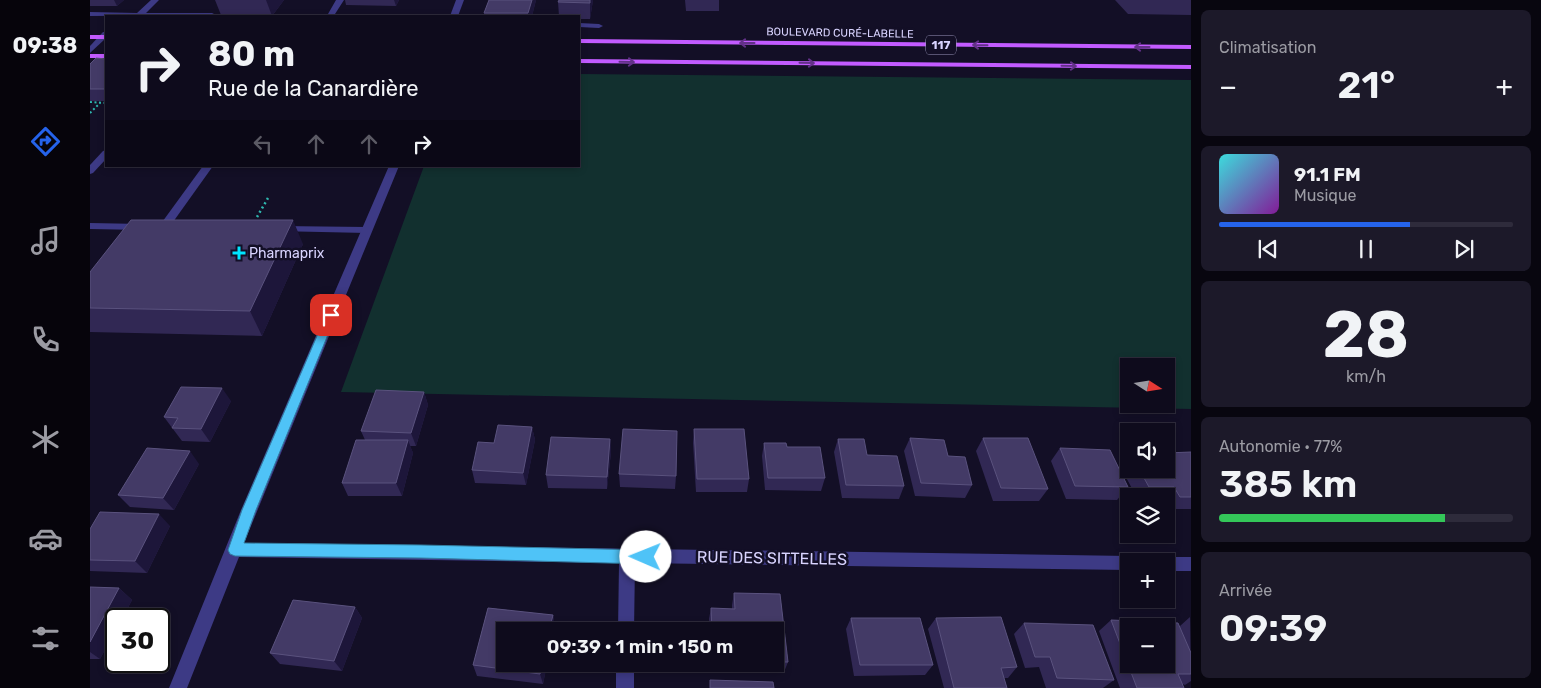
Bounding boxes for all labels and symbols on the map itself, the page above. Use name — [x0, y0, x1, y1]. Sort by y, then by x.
street label: BOULEVARD CURÉ-LABELLE — [766, 25, 914, 41]
road number: 117 — [926, 36, 956, 54]
one-way arrow — [740, 38, 756, 48]
one-way arrow — [972, 40, 988, 50]
one-way arrow — [1135, 42, 1151, 52]
one-way arrow — [619, 57, 635, 67]
one-way arrow — [799, 58, 815, 68]
one-way arrow — [1060, 61, 1076, 71]
place label: Pharmaprix — [249, 245, 325, 262]
marker: Pharmaprix — [233, 247, 245, 259]
pin — [310, 294, 352, 336]
north arrow — [1120, 358, 1175, 412]
position arrow — [619, 530, 671, 582]
street label: RUE DES SITTELLES — [697, 547, 847, 569]
speed limit sign: 30 — [105, 608, 170, 673]

